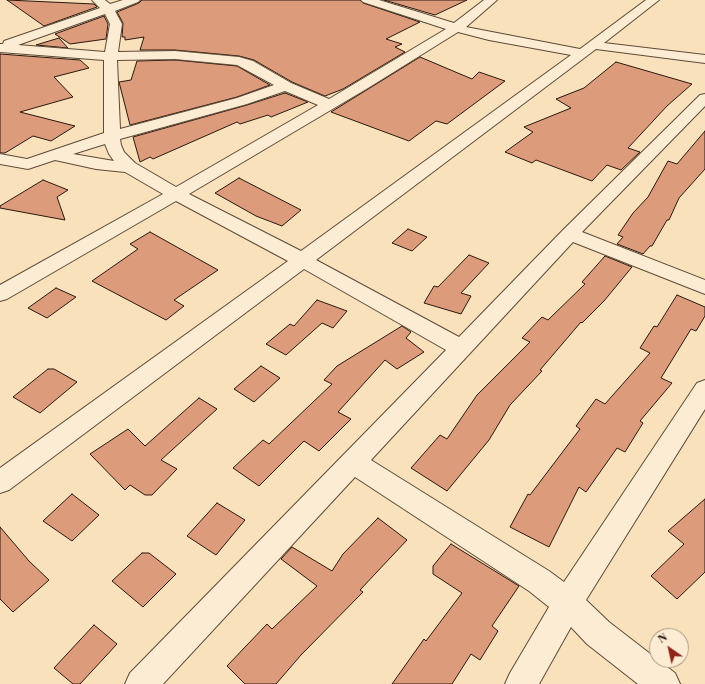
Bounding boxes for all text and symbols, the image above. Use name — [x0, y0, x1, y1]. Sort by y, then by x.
north arrow — [649, 628, 689, 668]
text: N — [655, 631, 670, 647]

